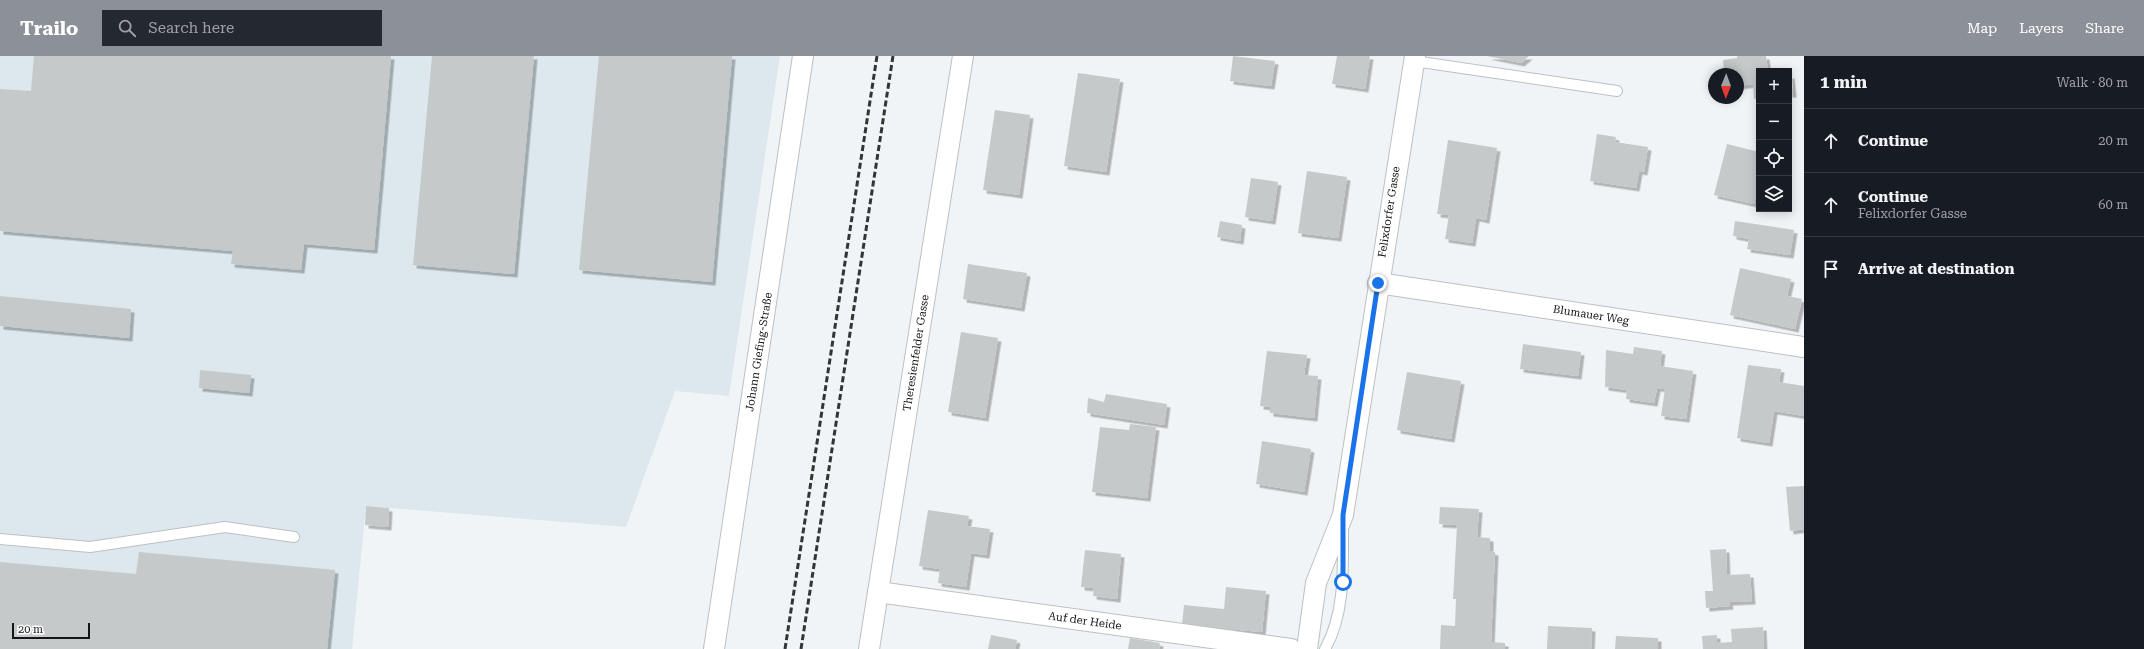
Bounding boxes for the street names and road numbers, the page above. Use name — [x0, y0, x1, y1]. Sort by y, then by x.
street label: Felixdorfer Gasse — [1375, 165, 1403, 259]
street label: Johann Giefing-Straße — [743, 291, 775, 413]
street label: Theresienfelder Gasse — [900, 294, 932, 412]
street label: Blumauer Weg — [1552, 303, 1631, 328]
street label: Auf der Heide — [1048, 609, 1122, 633]

